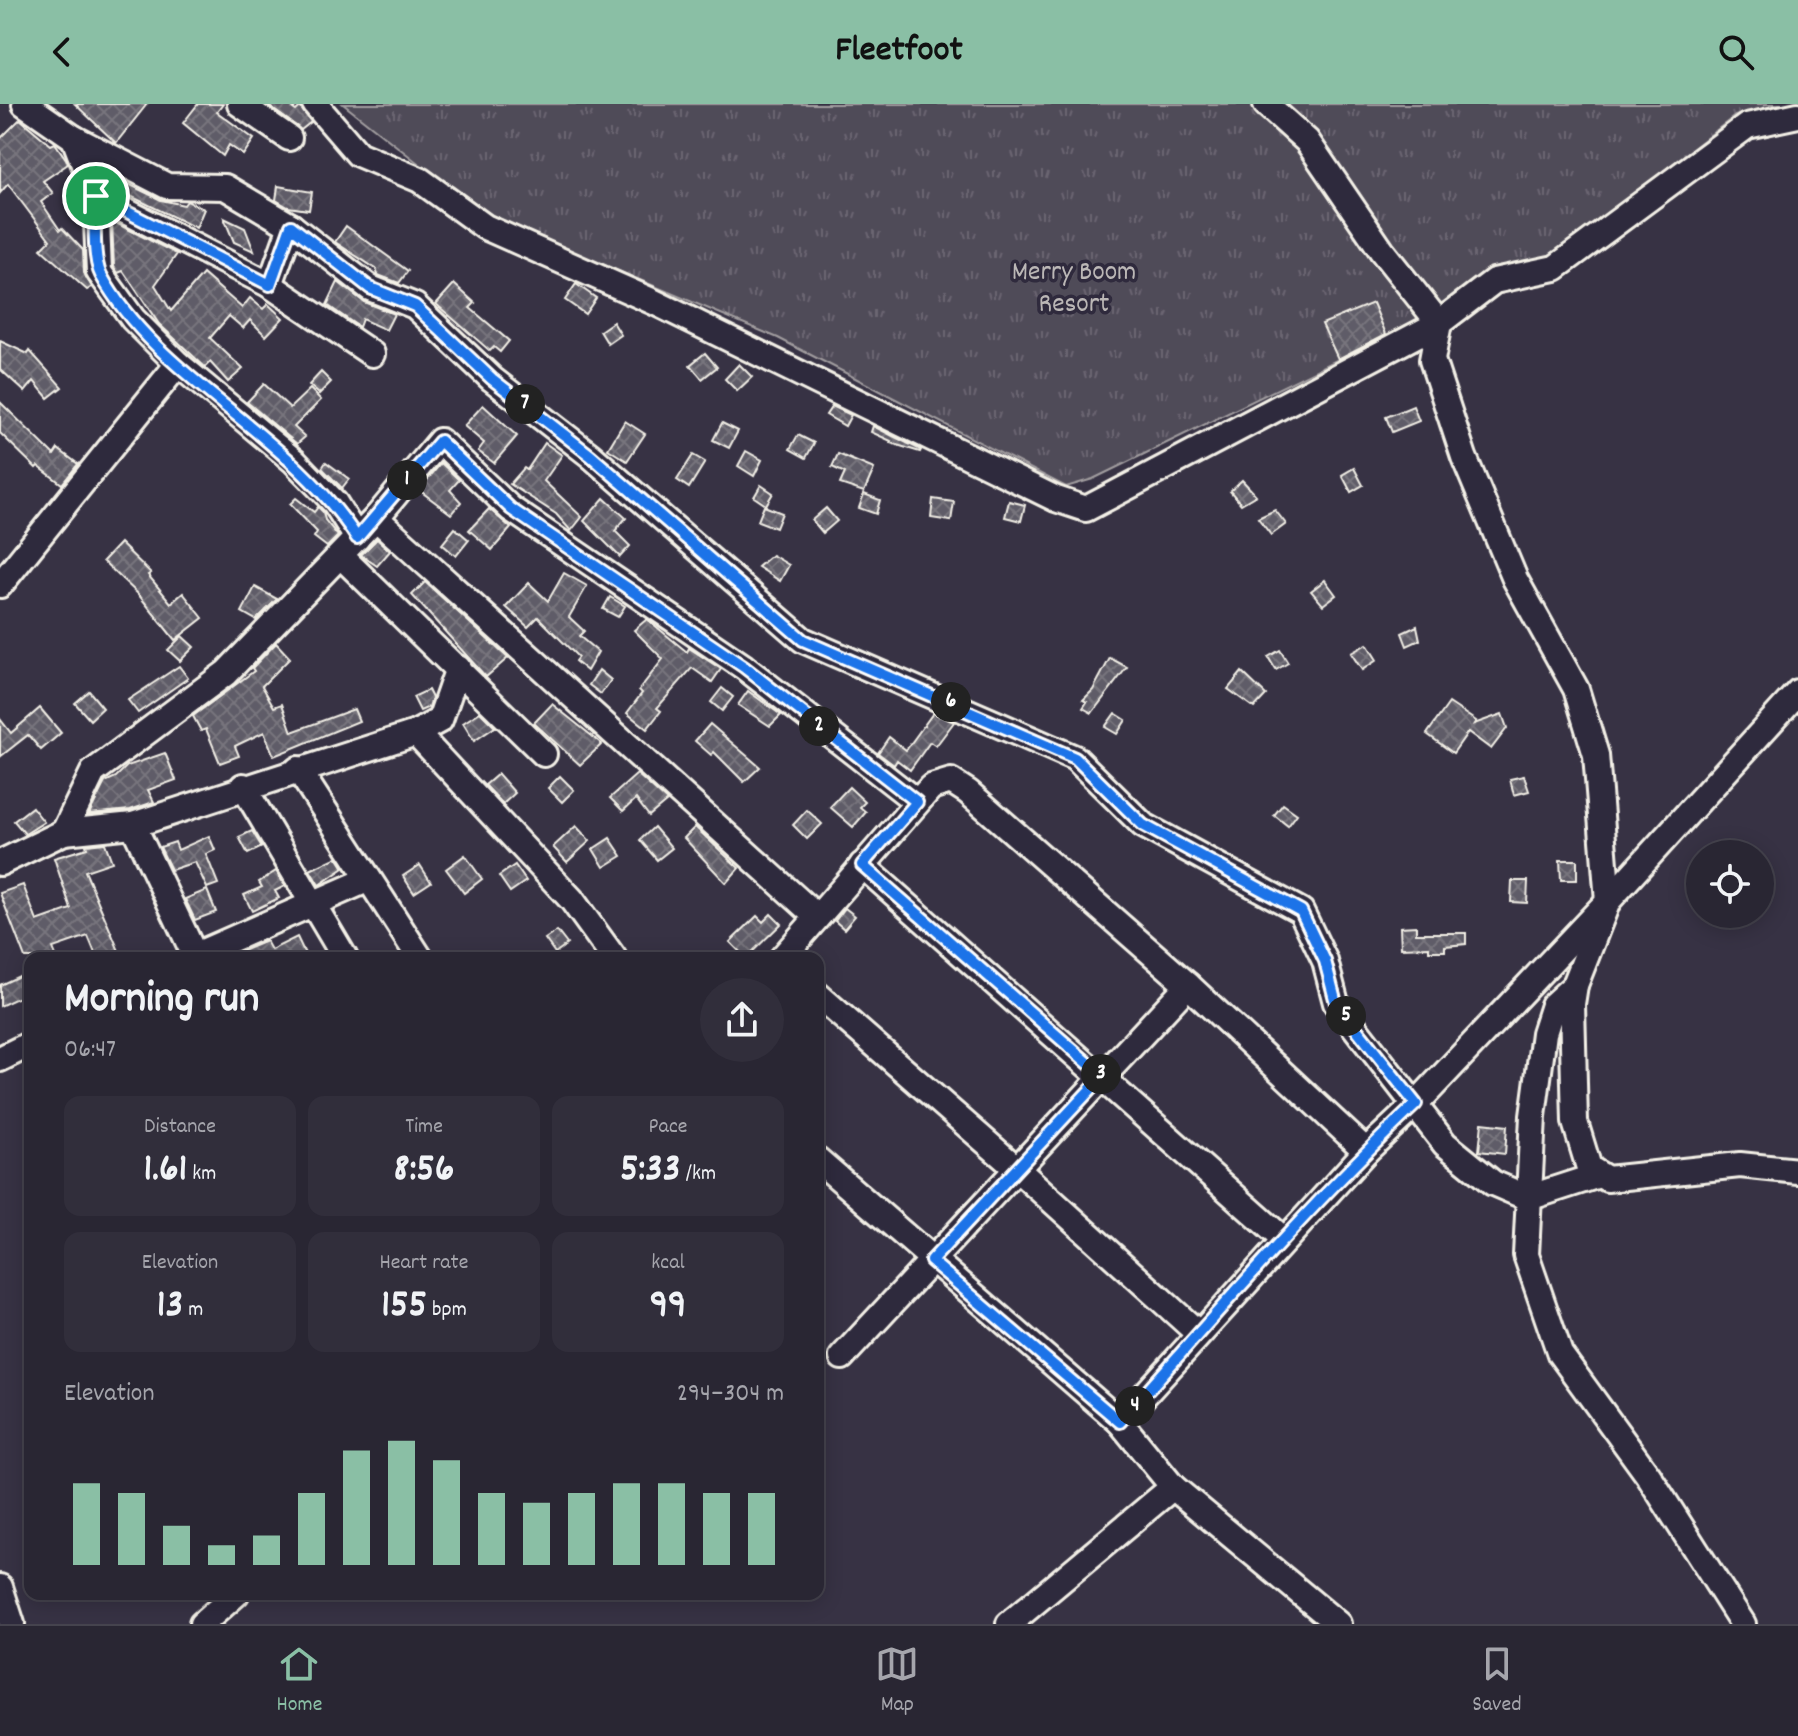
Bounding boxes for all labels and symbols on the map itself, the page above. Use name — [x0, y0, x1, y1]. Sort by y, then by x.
pin — [62, 162, 130, 230]
park label: Merry Boom Resort — [1012, 254, 1136, 326]
pin: 7 — [505, 384, 545, 424]
pin: 1 — [387, 460, 427, 500]
pin: 6 — [931, 682, 971, 722]
pin: 2 — [799, 706, 839, 746]
pin: 5 — [1326, 996, 1366, 1036]
pin: 3 — [1081, 1054, 1121, 1094]
pin: 4 — [1115, 1386, 1155, 1426]

